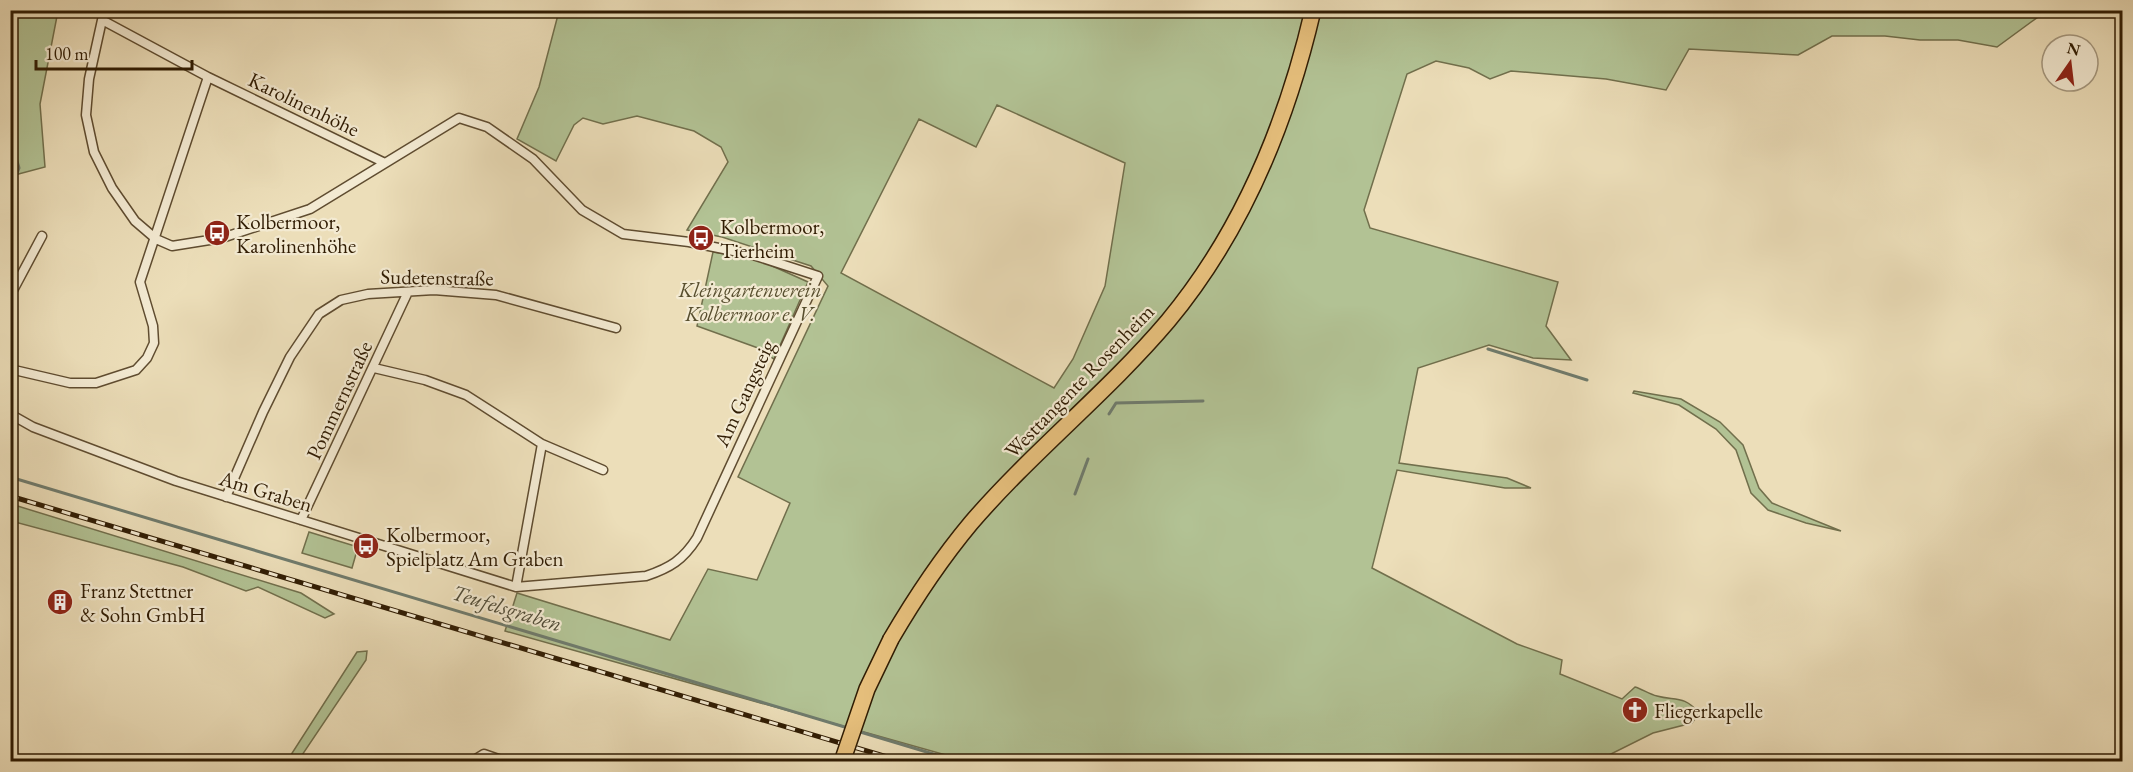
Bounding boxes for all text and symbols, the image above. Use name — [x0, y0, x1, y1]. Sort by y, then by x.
scale bar — [36, 33, 192, 71]
north arrow — [2040, 33, 2100, 93]
text: N — [2065, 37, 2082, 61]
text: 100 m — [45, 42, 89, 65]
street label: Karolinenhöhe — [244, 66, 364, 142]
place label: Kolbermoor, Karolinenhöhe — [236, 208, 356, 259]
place label: Kolbermoor, Tierheim — [720, 213, 824, 264]
bus stop icon: Kolbermoor, Karolinenhöhe — [202, 218, 232, 248]
bus stop icon: Kolbermoor, Tierheim — [686, 223, 716, 253]
street label: Sudetenstraße — [380, 263, 494, 291]
park label: Kleingartenverein Kolbermoor e. V. — [677, 276, 822, 327]
street label: Westtangente Rosenheim — [998, 298, 1160, 464]
street label: Am Gangsteig — [707, 334, 781, 452]
street label: Pommernstraße — [300, 337, 378, 463]
street label: Am Graben — [215, 464, 316, 518]
place label: Kolbermoor, Spielplatz Am Graben — [386, 521, 564, 572]
bus stop icon: Kolbermoor, Spielplatz Am Graben — [351, 531, 381, 561]
place label: Franz Stettner & Sohn GmbH — [80, 577, 206, 628]
water label: Teufelsgraben — [449, 578, 565, 638]
building icon: Franz Stettner & Sohn GmbH — [45, 587, 75, 617]
church icon: Fliegerkapelle — [1620, 695, 1650, 725]
place label: Fliegerkapelle — [1654, 697, 1763, 724]

